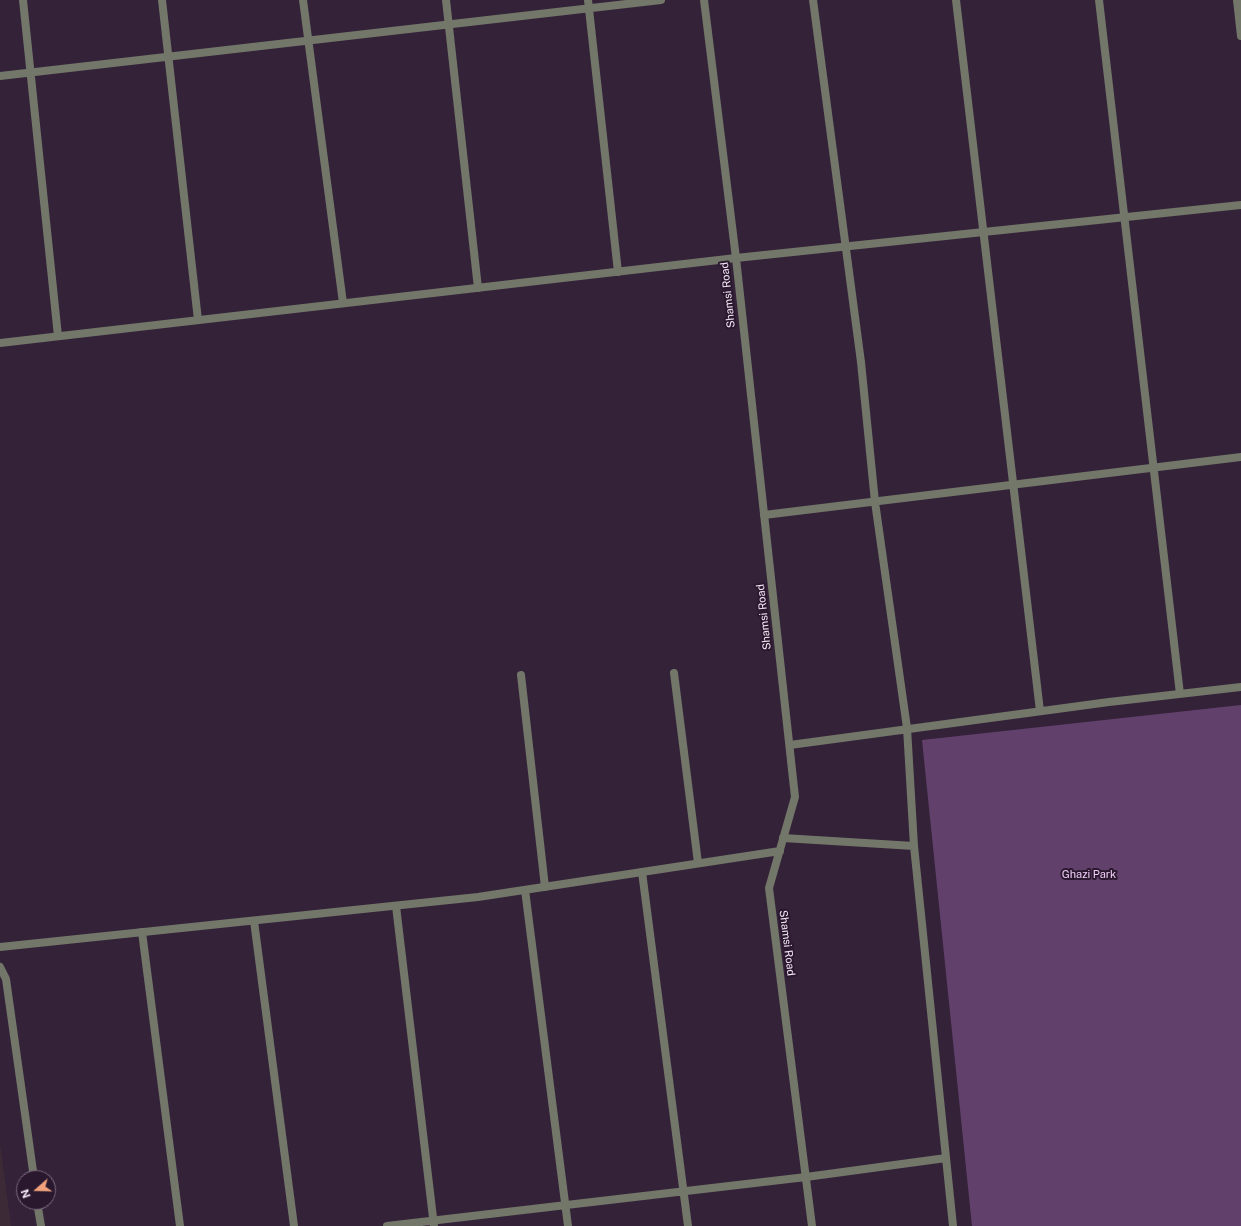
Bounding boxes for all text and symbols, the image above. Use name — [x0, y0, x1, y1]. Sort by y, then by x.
street label: Shamsi Road — [718, 261, 738, 329]
street label: Shamsi Road — [754, 583, 774, 651]
park label: Ghazi Park — [1062, 868, 1116, 882]
street label: Shamsi Road — [776, 909, 798, 977]
north arrow — [16, 1170, 56, 1210]
text: N — [19, 1188, 33, 1200]

